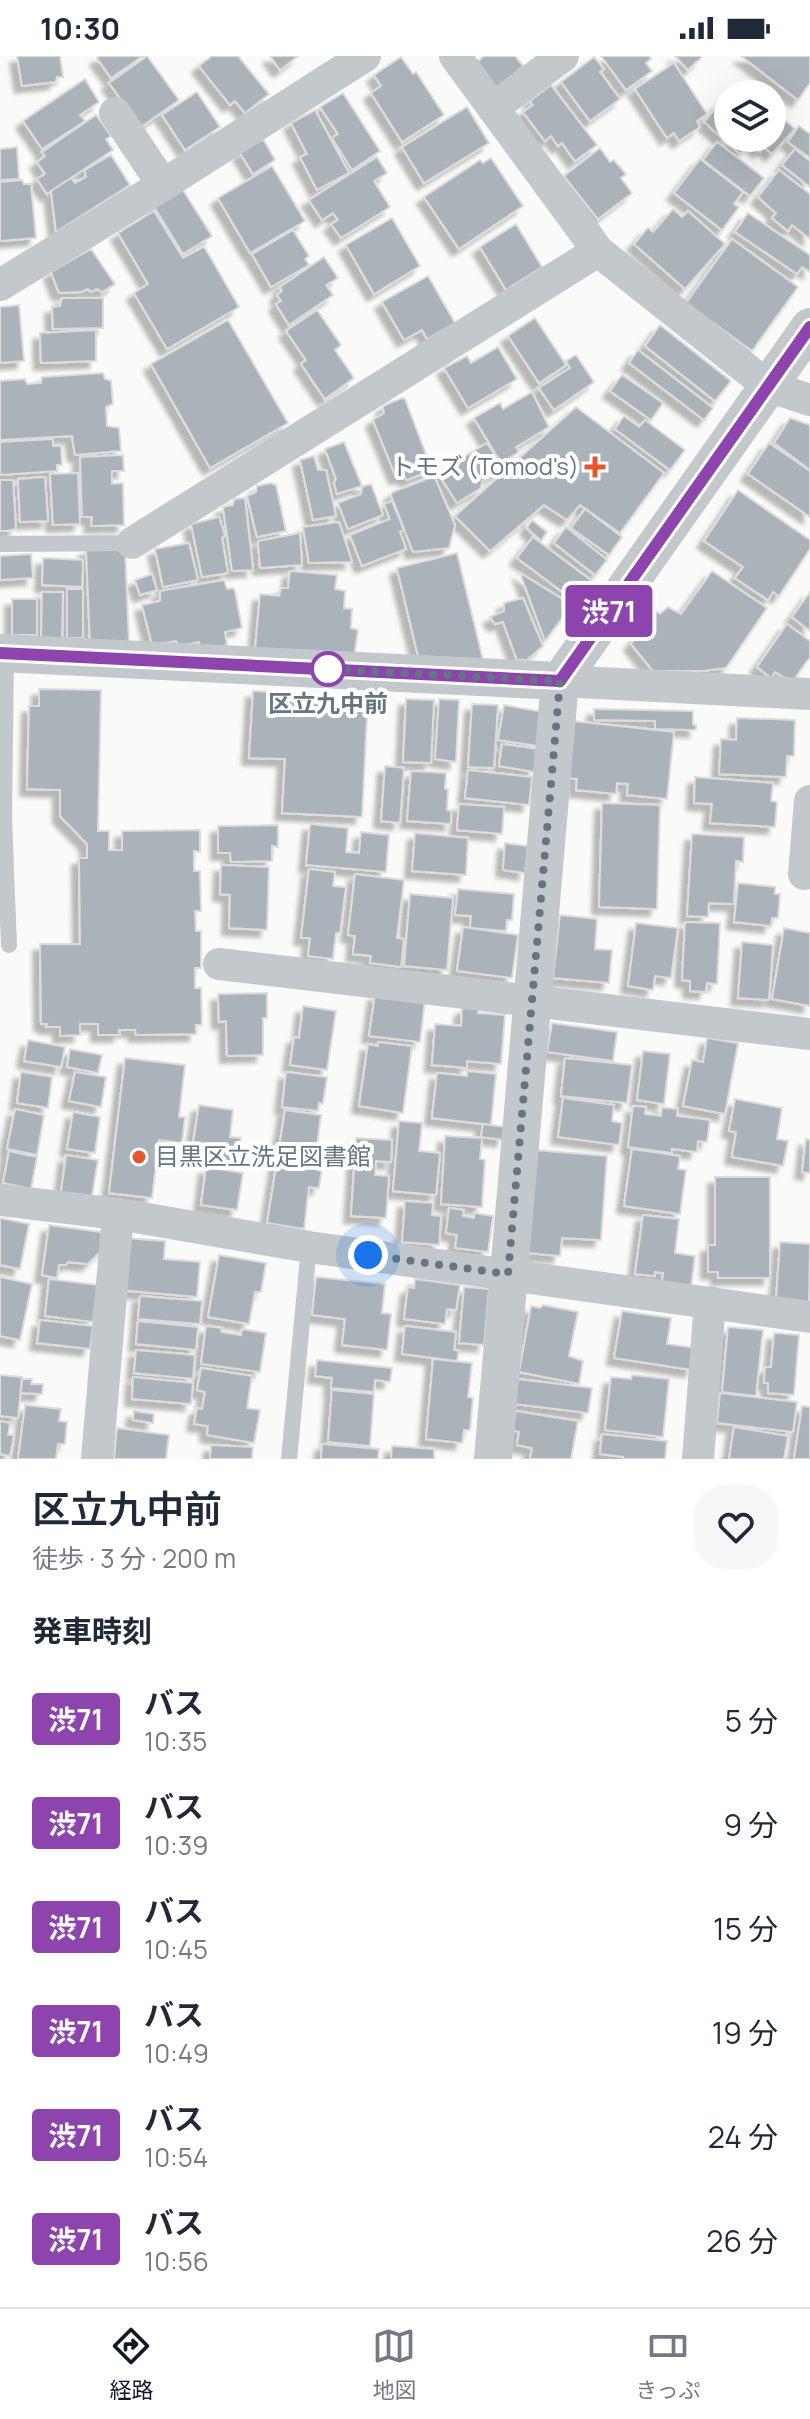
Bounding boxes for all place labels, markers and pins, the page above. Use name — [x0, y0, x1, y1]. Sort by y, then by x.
place label: トモズ (Tomod's) — [391, 449, 579, 482]
marker: トモズ (Tomod's) — [586, 458, 604, 476]
marker: 区立九中前 — [311, 652, 345, 686]
place label: 区立九中前 — [268, 686, 388, 719]
place label: 目黒区立洗足図書館 — [155, 1139, 371, 1172]
marker: 目黒区立洗足図書館 — [130, 1148, 148, 1166]

